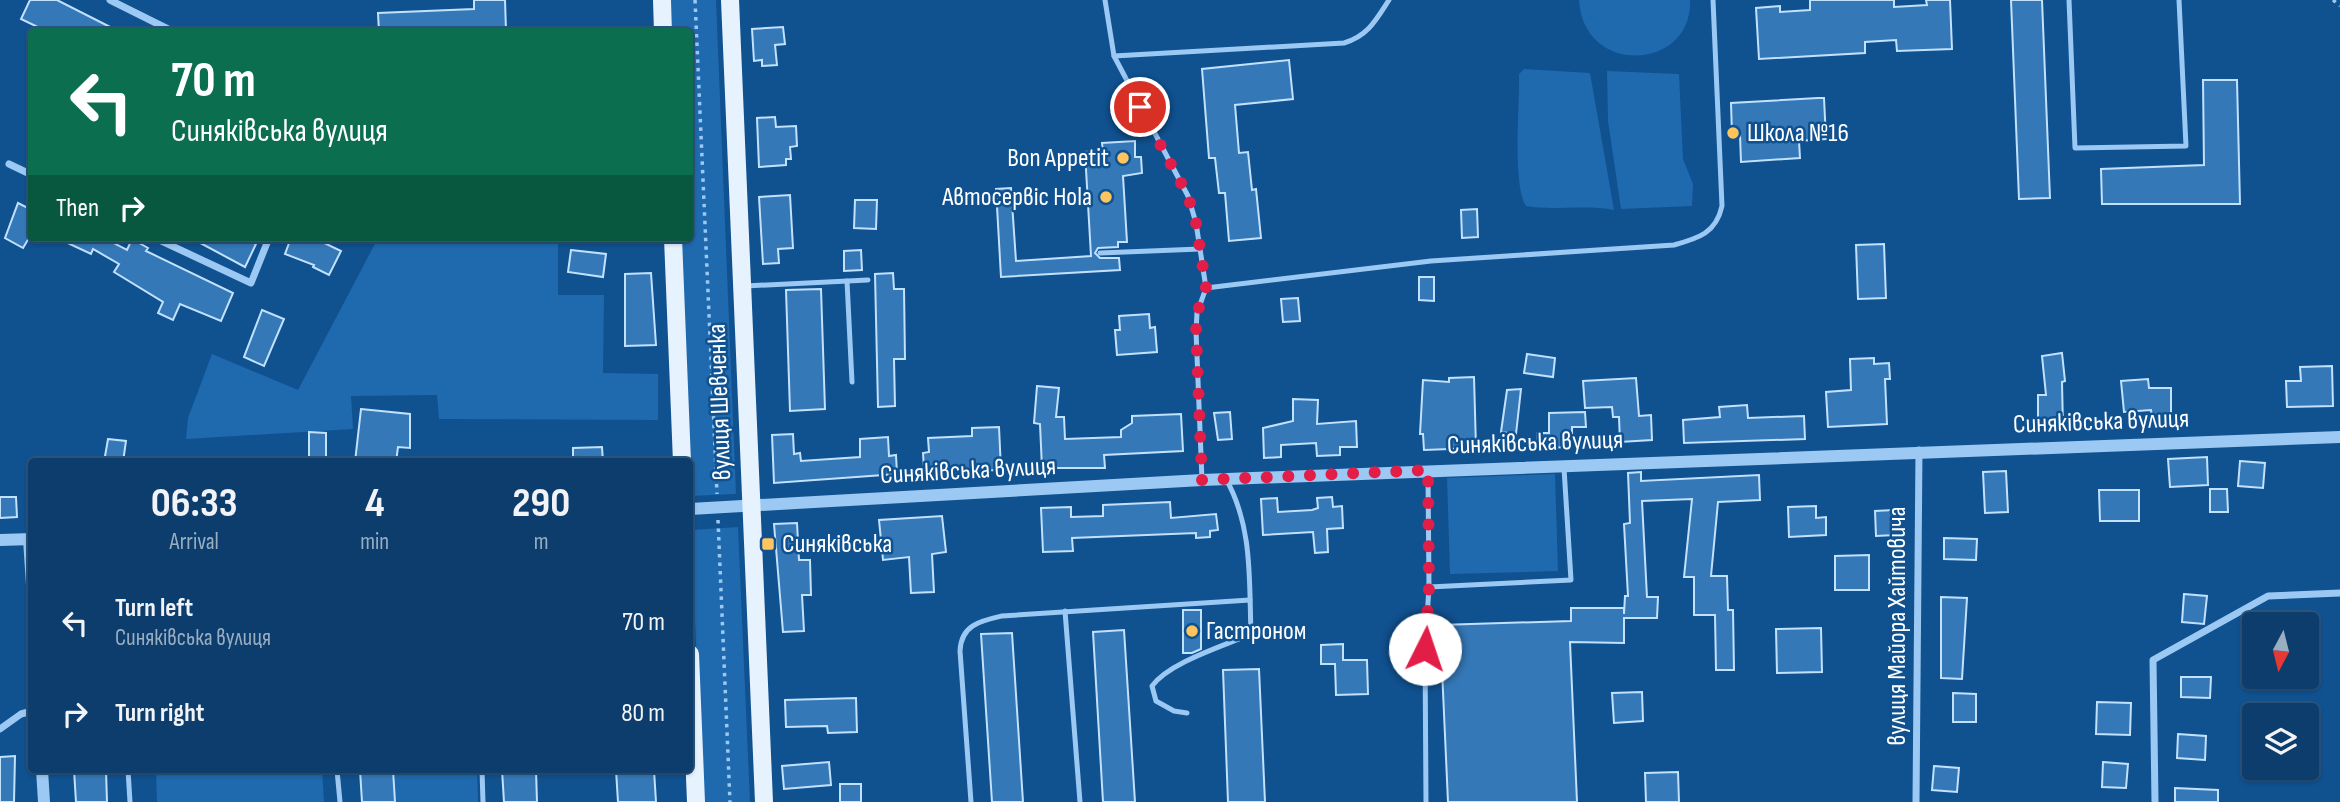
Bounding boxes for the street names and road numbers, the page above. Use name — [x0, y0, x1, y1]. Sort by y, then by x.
street label: вулиця Шевченка — [702, 323, 738, 481]
street label: Синяківська вулиця — [2012, 403, 2190, 441]
street label: Синяківська вулиця — [1446, 424, 1624, 462]
street label: Синяківська вулиця — [879, 451, 1057, 491]
street label: вулиця Майора Хайтовича — [1882, 506, 1913, 746]

